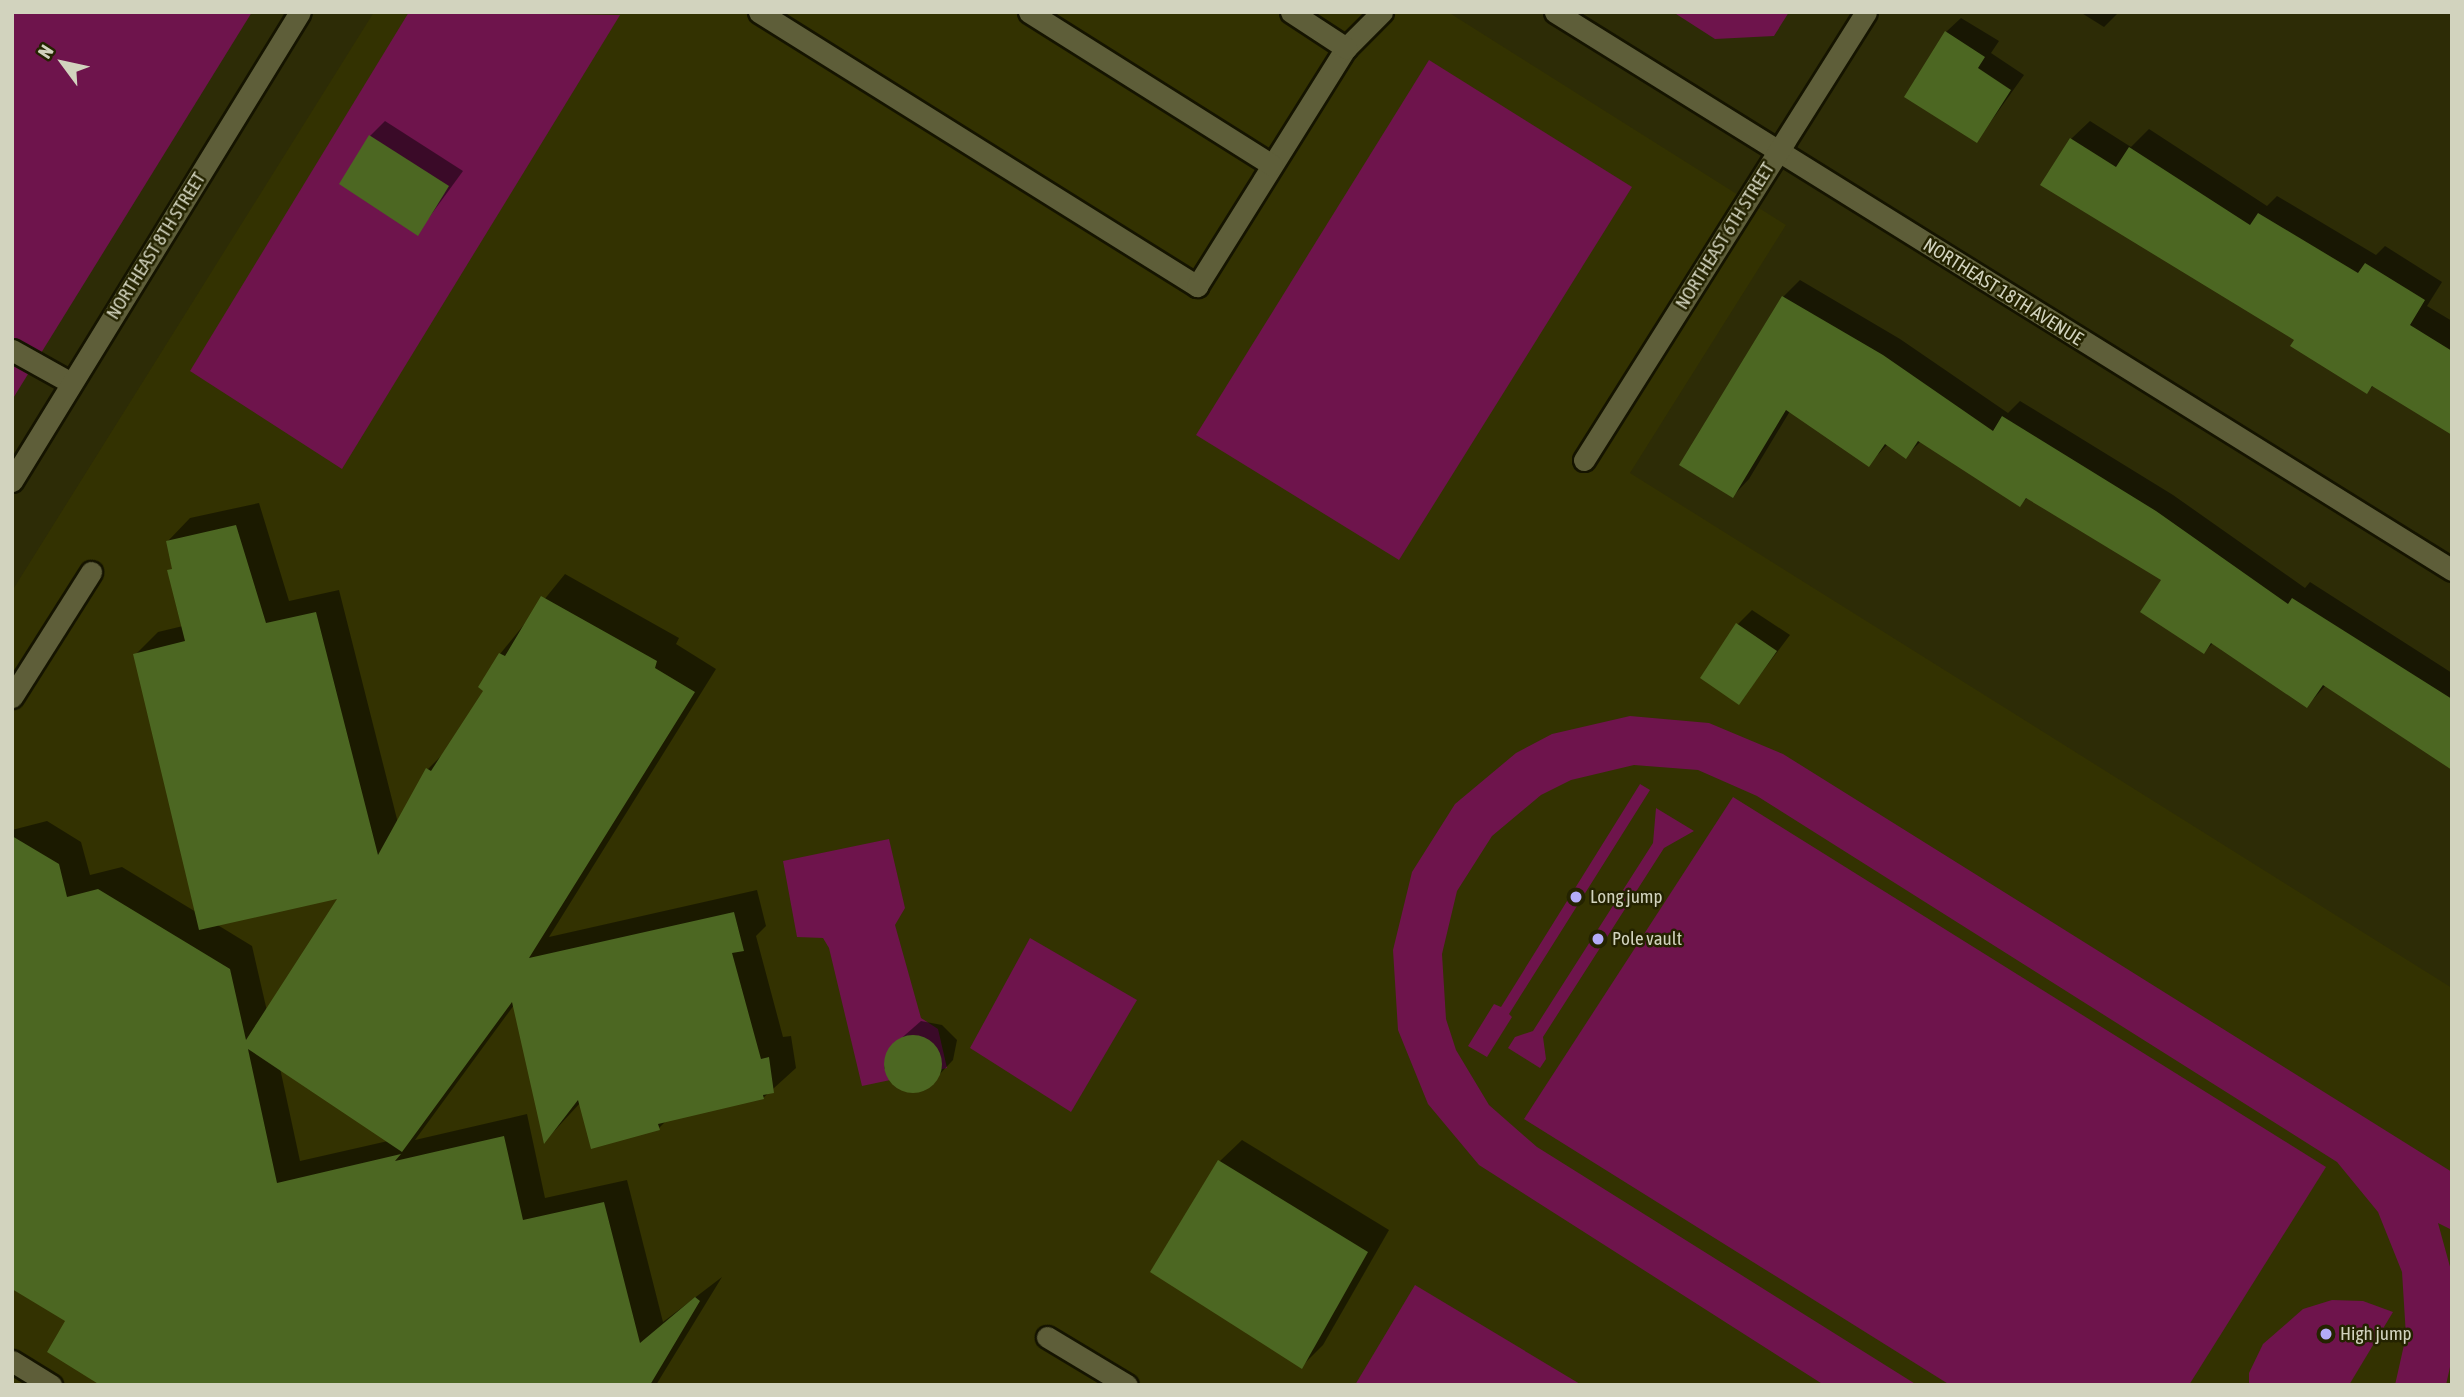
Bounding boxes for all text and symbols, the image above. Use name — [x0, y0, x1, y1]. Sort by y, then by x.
north arrow — [28, 28, 98, 98]
text: N — [33, 41, 58, 62]
street label: NORTHEAST 6TH STREET — [1671, 158, 1779, 314]
street label: NORTHEAST 8TH STREET — [102, 168, 210, 324]
street label: NORTHEAST 18TH AVENUE — [1919, 234, 2087, 350]
place label: Long jump — [1590, 886, 1663, 908]
marker: Long jump — [1568, 889, 1584, 905]
place label: Pole vault — [1612, 928, 1682, 950]
marker: Pole vault — [1590, 931, 1606, 947]
place label: High jump — [2340, 1323, 2412, 1345]
marker: High jump — [2318, 1326, 2334, 1342]

